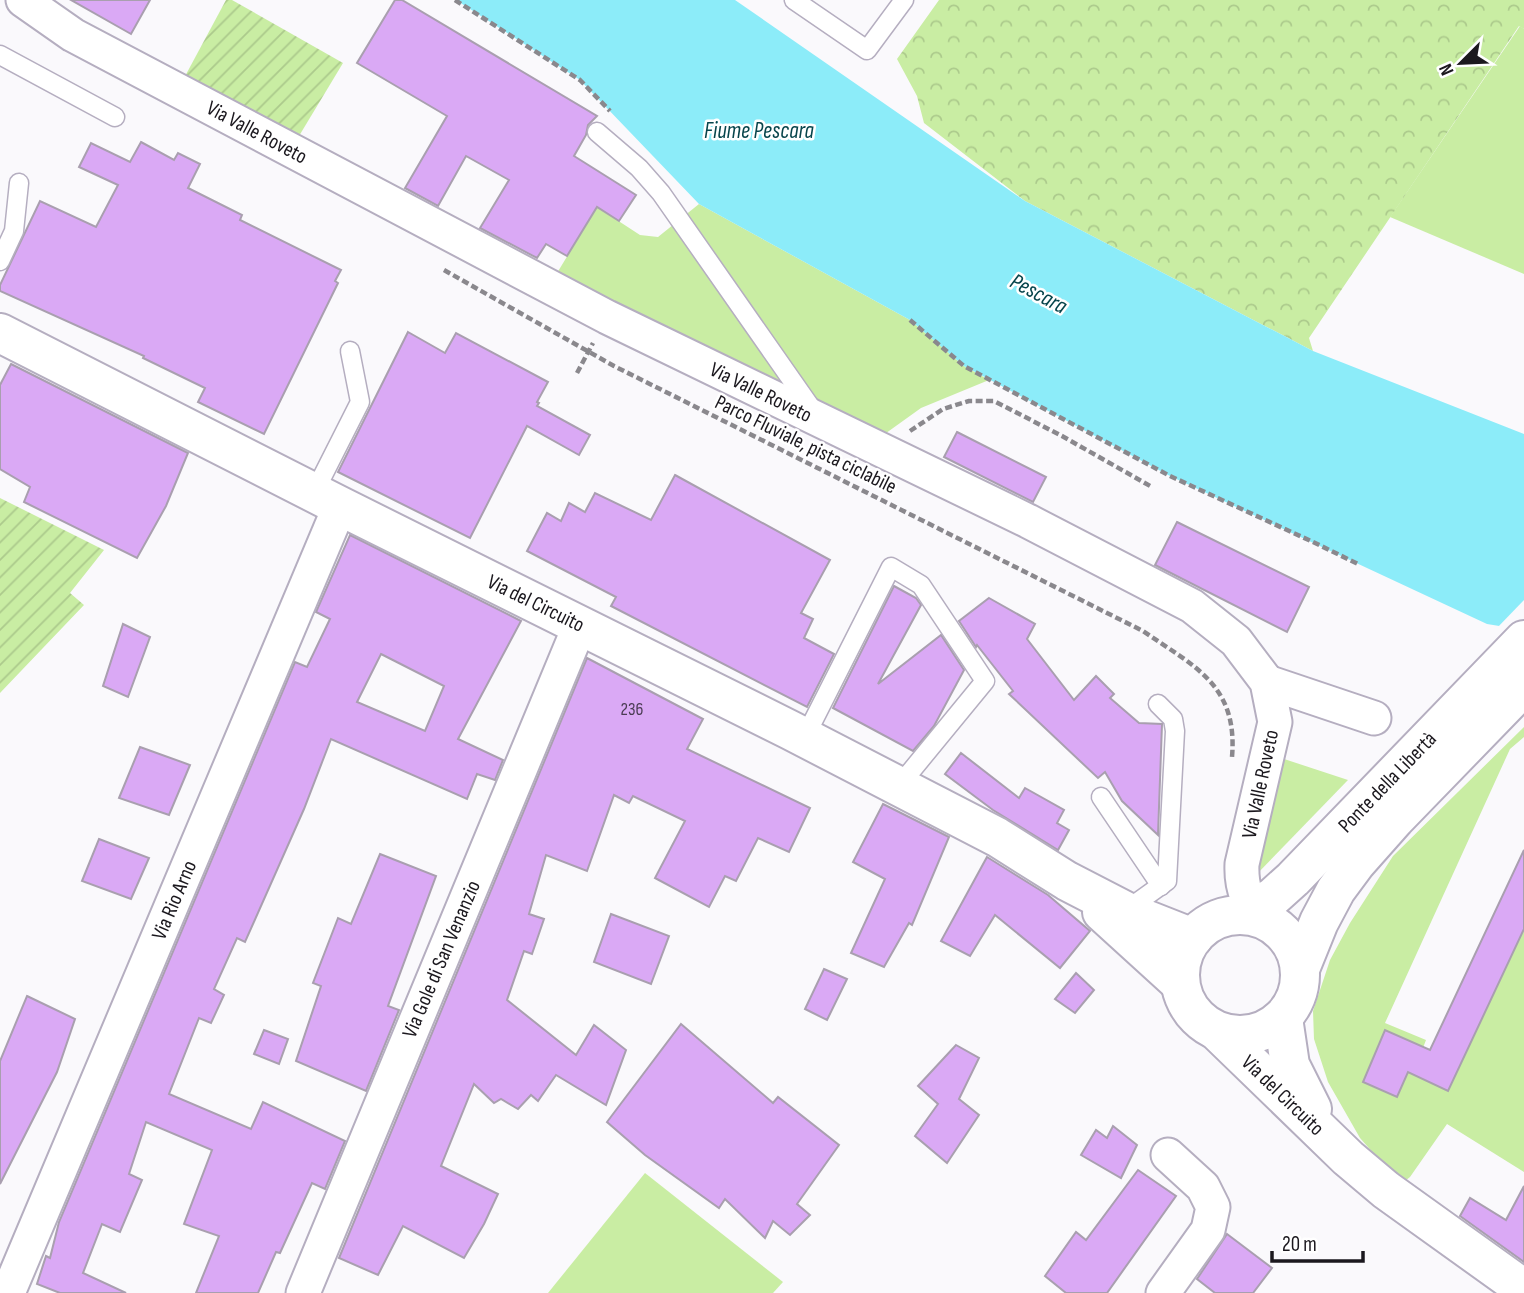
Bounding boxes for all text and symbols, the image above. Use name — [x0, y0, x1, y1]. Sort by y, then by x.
north arrow — [1426, 28, 1496, 98]
text: N — [1434, 60, 1459, 79]
street label: Via Valle Roveto — [202, 95, 311, 169]
water label: Fiume Pescara — [704, 117, 815, 145]
water label: Pescara — [1005, 267, 1072, 321]
street label: Via Valle Roveto — [706, 357, 816, 428]
street label: Parco Fluviale, pista ciclabile — [711, 390, 901, 499]
street label: Via del Circuito — [483, 569, 588, 638]
house number: 236 — [621, 699, 644, 720]
street label: Via Valle Roveto — [1237, 727, 1284, 841]
street label: Ponte della Libertà — [1333, 727, 1442, 838]
street label: Via Rio Arno — [147, 857, 202, 944]
street label: Via Gole di San Venanzio — [397, 877, 486, 1042]
street label: Via del Circuito — [1236, 1050, 1329, 1141]
scale bar — [1272, 1220, 1363, 1264]
text: 20 m — [1282, 1232, 1317, 1257]

